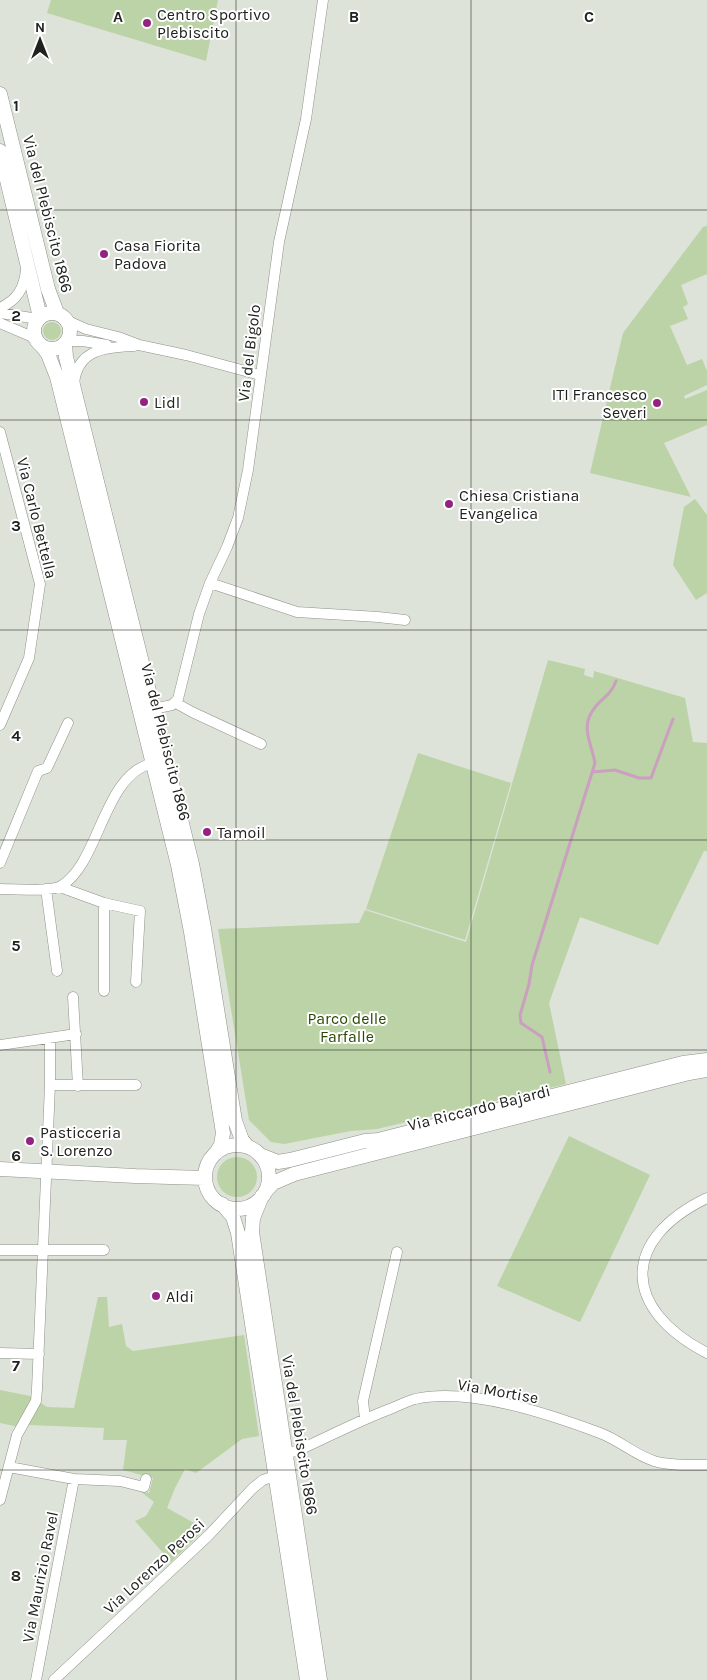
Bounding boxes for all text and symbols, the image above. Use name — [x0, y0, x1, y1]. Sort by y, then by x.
place label: Centro Sportivo Plebiscito — [157, 5, 270, 42]
text: A — [113, 7, 123, 26]
text: B — [349, 7, 359, 26]
text: C — [584, 7, 594, 26]
north arrow — [15, 15, 65, 65]
marker: Centro Sportivo Plebiscito — [141, 17, 153, 29]
text: N — [35, 19, 45, 36]
text: 1 — [13, 96, 19, 115]
street label: Via del Plebiscito 1866 — [19, 133, 77, 295]
place label: Casa Fiorita Padova — [114, 236, 201, 273]
marker: Casa Fiorita Padova — [98, 248, 110, 260]
street label: Via del Bigolo — [234, 303, 264, 403]
text: 2 — [11, 306, 21, 325]
place label: ITI Francesco Severi — [552, 385, 647, 422]
place label: Lidl — [154, 393, 180, 412]
marker: Lidl — [138, 396, 150, 408]
marker: ITI Francesco Severi — [651, 397, 663, 409]
street label: Via Carlo Bettella — [13, 456, 61, 580]
place label: Chiesa Cristiana Evangelica — [459, 486, 579, 523]
marker: Chiesa Cristiana Evangelica — [443, 498, 455, 510]
text: 3 — [11, 516, 21, 535]
street label: Via del Plebiscito 1866 — [137, 661, 195, 823]
text: 4 — [11, 726, 21, 745]
place label: Tamoil — [217, 823, 265, 842]
marker: Tamoil — [201, 826, 213, 838]
text: 5 — [11, 936, 21, 955]
park label: Parco delle Farfalle — [307, 1009, 387, 1046]
street label: Via Riccardo Bajardi — [406, 1081, 552, 1135]
place label: Pasticceria S. Lorenzo — [40, 1123, 121, 1160]
marker: Pasticceria S. Lorenzo — [24, 1135, 36, 1147]
text: 6 — [11, 1146, 21, 1165]
place label: Aldi — [166, 1287, 194, 1306]
marker: Aldi — [150, 1290, 162, 1302]
street label: Via del Plebiscito 1866 — [278, 1354, 322, 1516]
text: 7 — [12, 1356, 20, 1375]
street label: Via Mortise — [456, 1375, 540, 1407]
street label: Via Maurizio Ravel — [18, 1510, 62, 1644]
street label: Via Lorenzo Perosi — [100, 1514, 208, 1618]
text: 8 — [11, 1566, 21, 1585]

